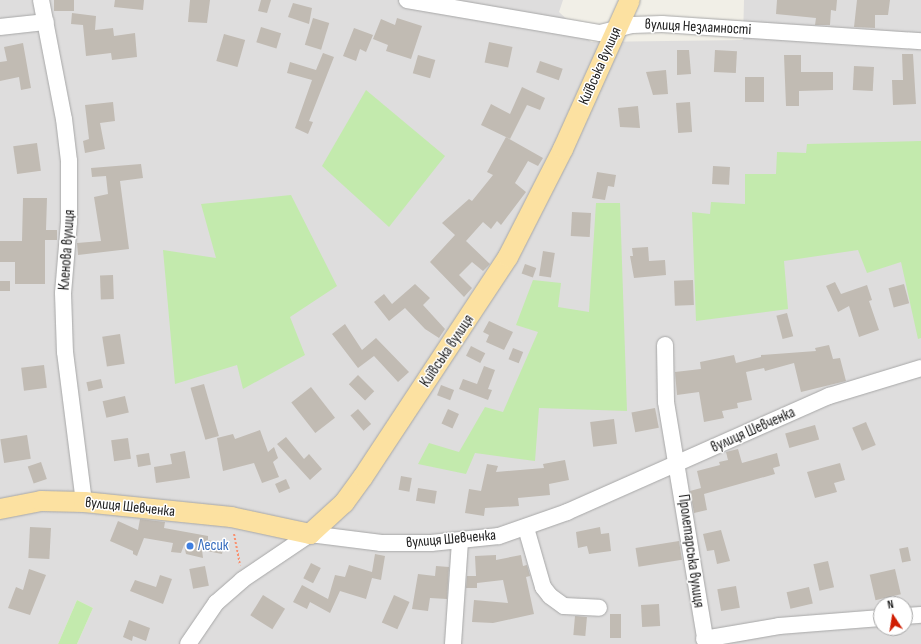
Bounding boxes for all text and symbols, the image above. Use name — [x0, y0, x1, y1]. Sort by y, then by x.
street label: вулиця Незламності — [644, 15, 752, 39]
street label: Київська вулиця — [575, 24, 625, 108]
street label: Кленова вулиця — [55, 209, 79, 291]
street label: Київська вулиця — [416, 311, 478, 391]
street label: вулиця Шевченка — [708, 403, 798, 457]
street label: вулиця Шевченка — [84, 493, 176, 521]
street label: Пролетарська вулиця — [674, 493, 708, 609]
street label: вулиця Шевченка — [405, 526, 497, 552]
place label: Лесик — [198, 537, 229, 555]
marker: Лесик — [185, 541, 195, 551]
north arrow — [873, 596, 913, 636]
text: N — [886, 598, 895, 612]

